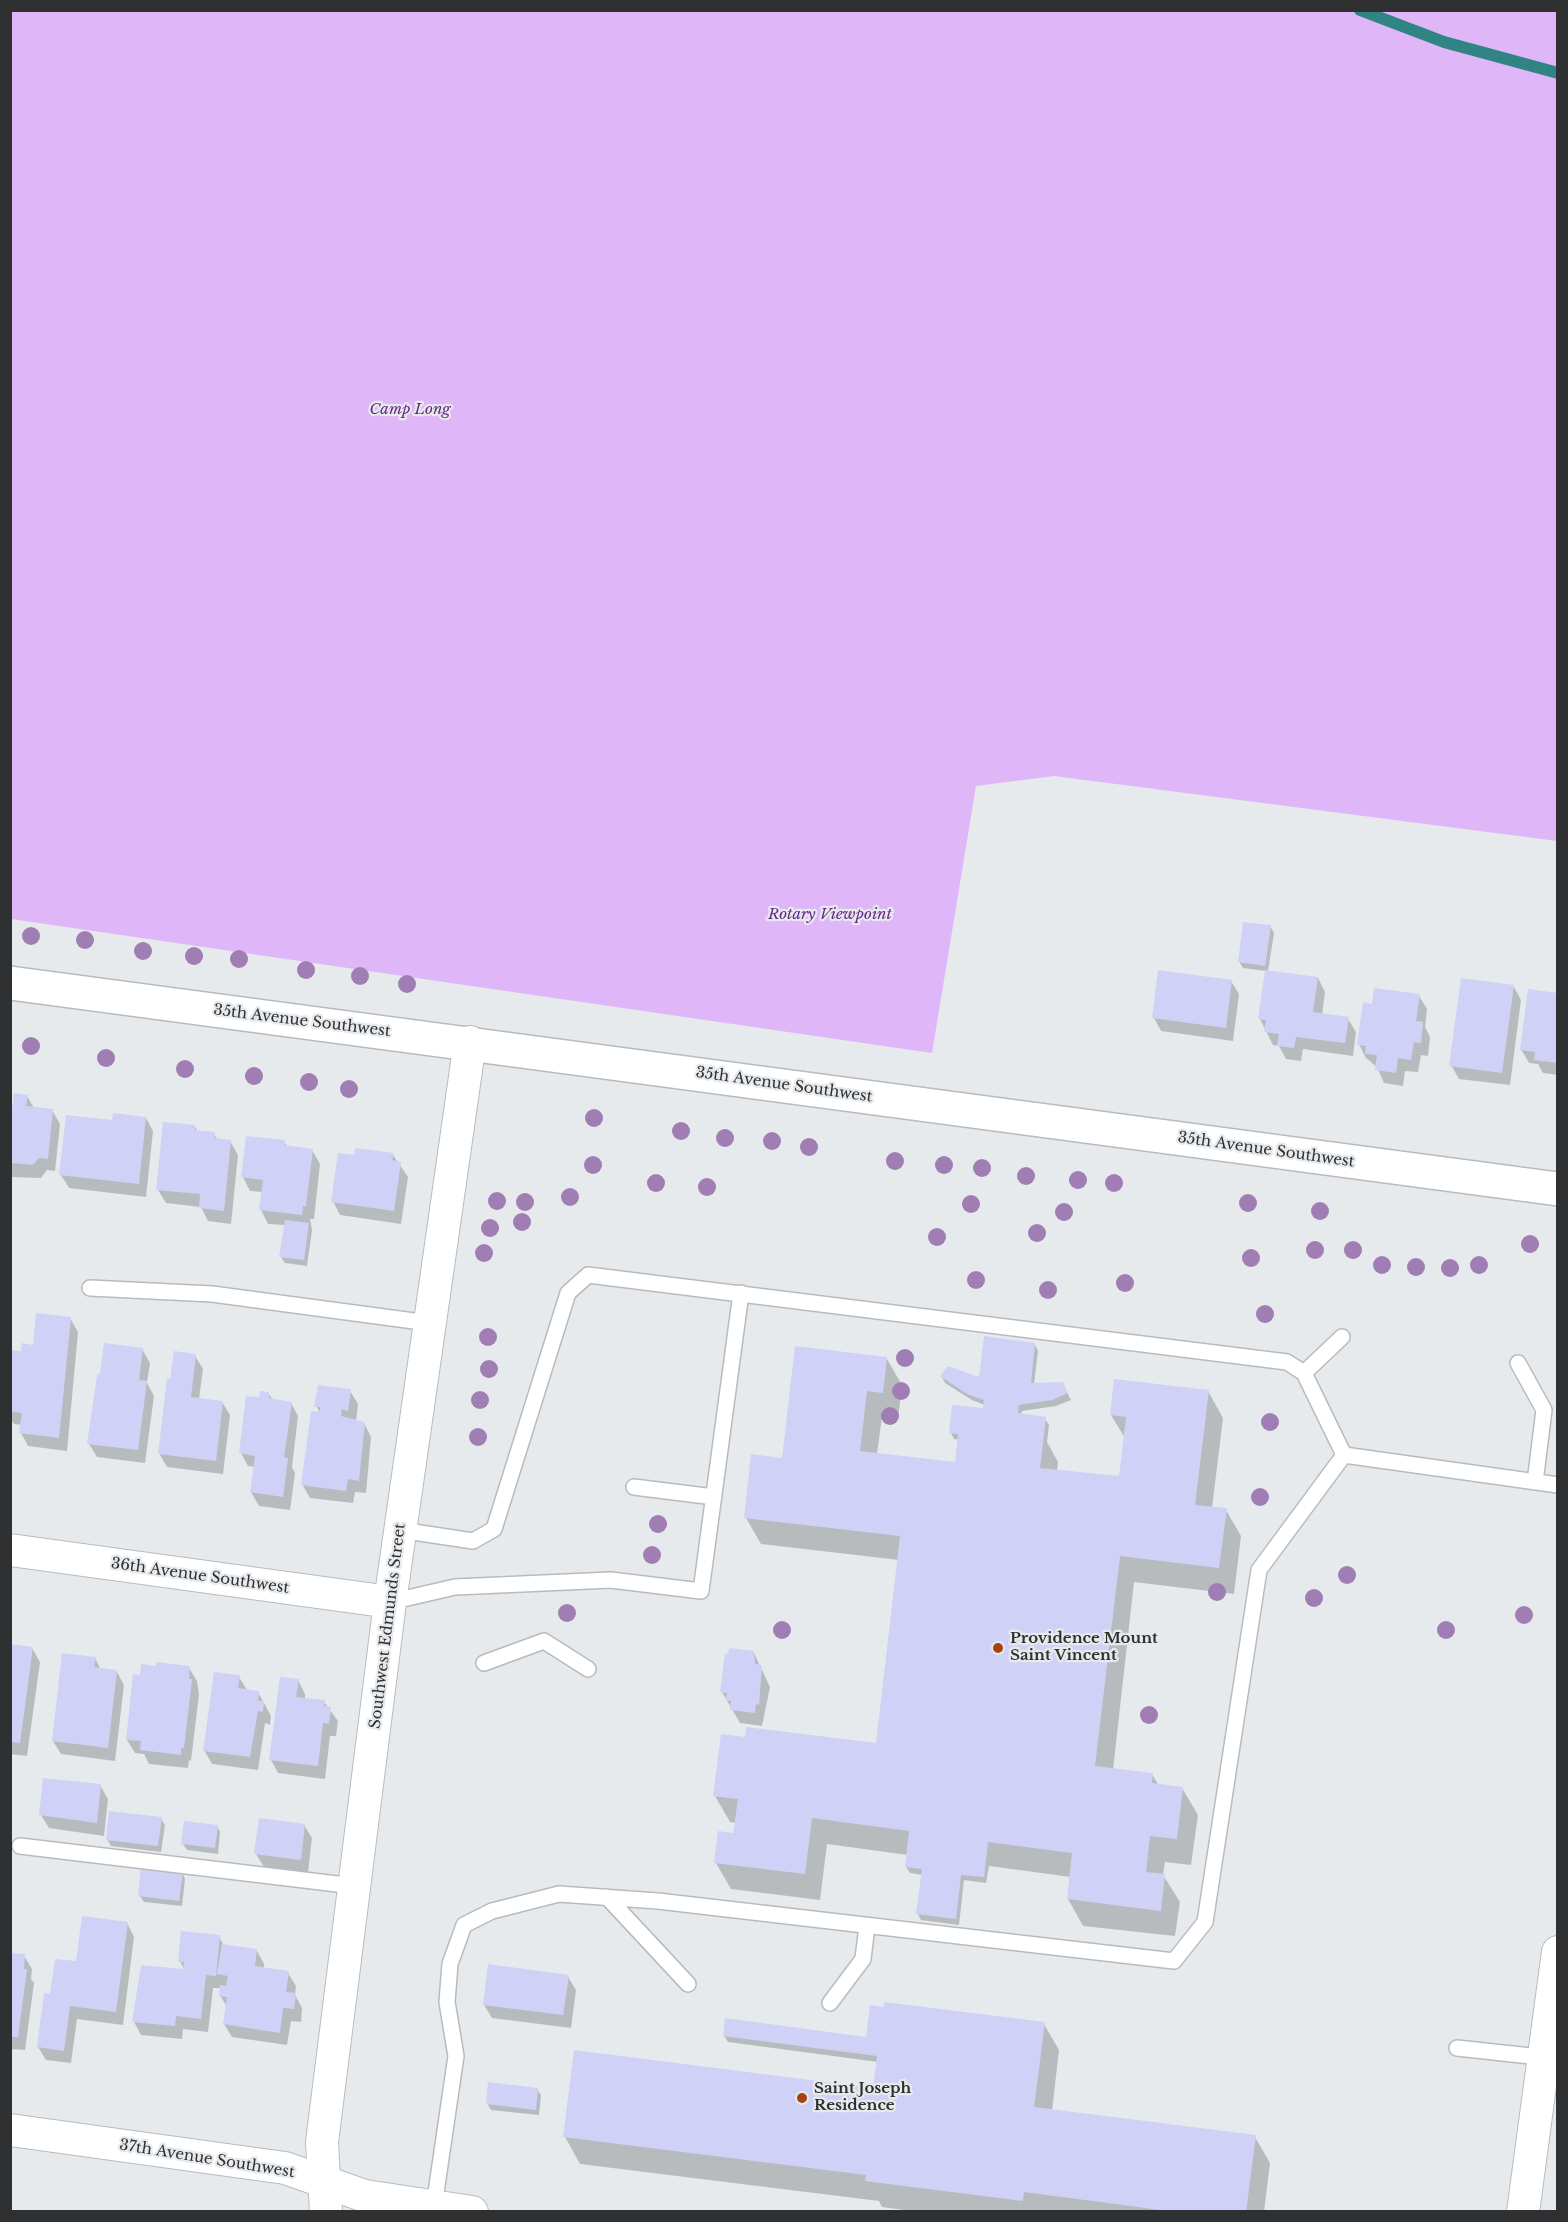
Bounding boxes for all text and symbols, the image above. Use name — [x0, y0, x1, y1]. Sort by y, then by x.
park label: Camp Long — [369, 401, 451, 419]
park label: Rotary Viewpoint — [768, 906, 892, 924]
street label: 35th Avenue Southwest — [212, 1001, 392, 1041]
street label: 35th Avenue Southwest — [694, 1064, 874, 1106]
street label: 35th Avenue Southwest — [1176, 1129, 1356, 1171]
street label: Southwest Edmunds Street — [366, 1522, 410, 1730]
street label: 36th Avenue Southwest — [110, 1555, 290, 1597]
place label: Providence Mount Saint Vincent — [1010, 1630, 1158, 1665]
marker: Providence Mount Saint Vincent — [991, 1641, 1005, 1655]
place label: Saint Joseph Residence — [814, 2080, 911, 2115]
marker: Saint Joseph Residence — [795, 2091, 809, 2105]
street label: 37th Avenue Southwest — [118, 2136, 296, 2182]

